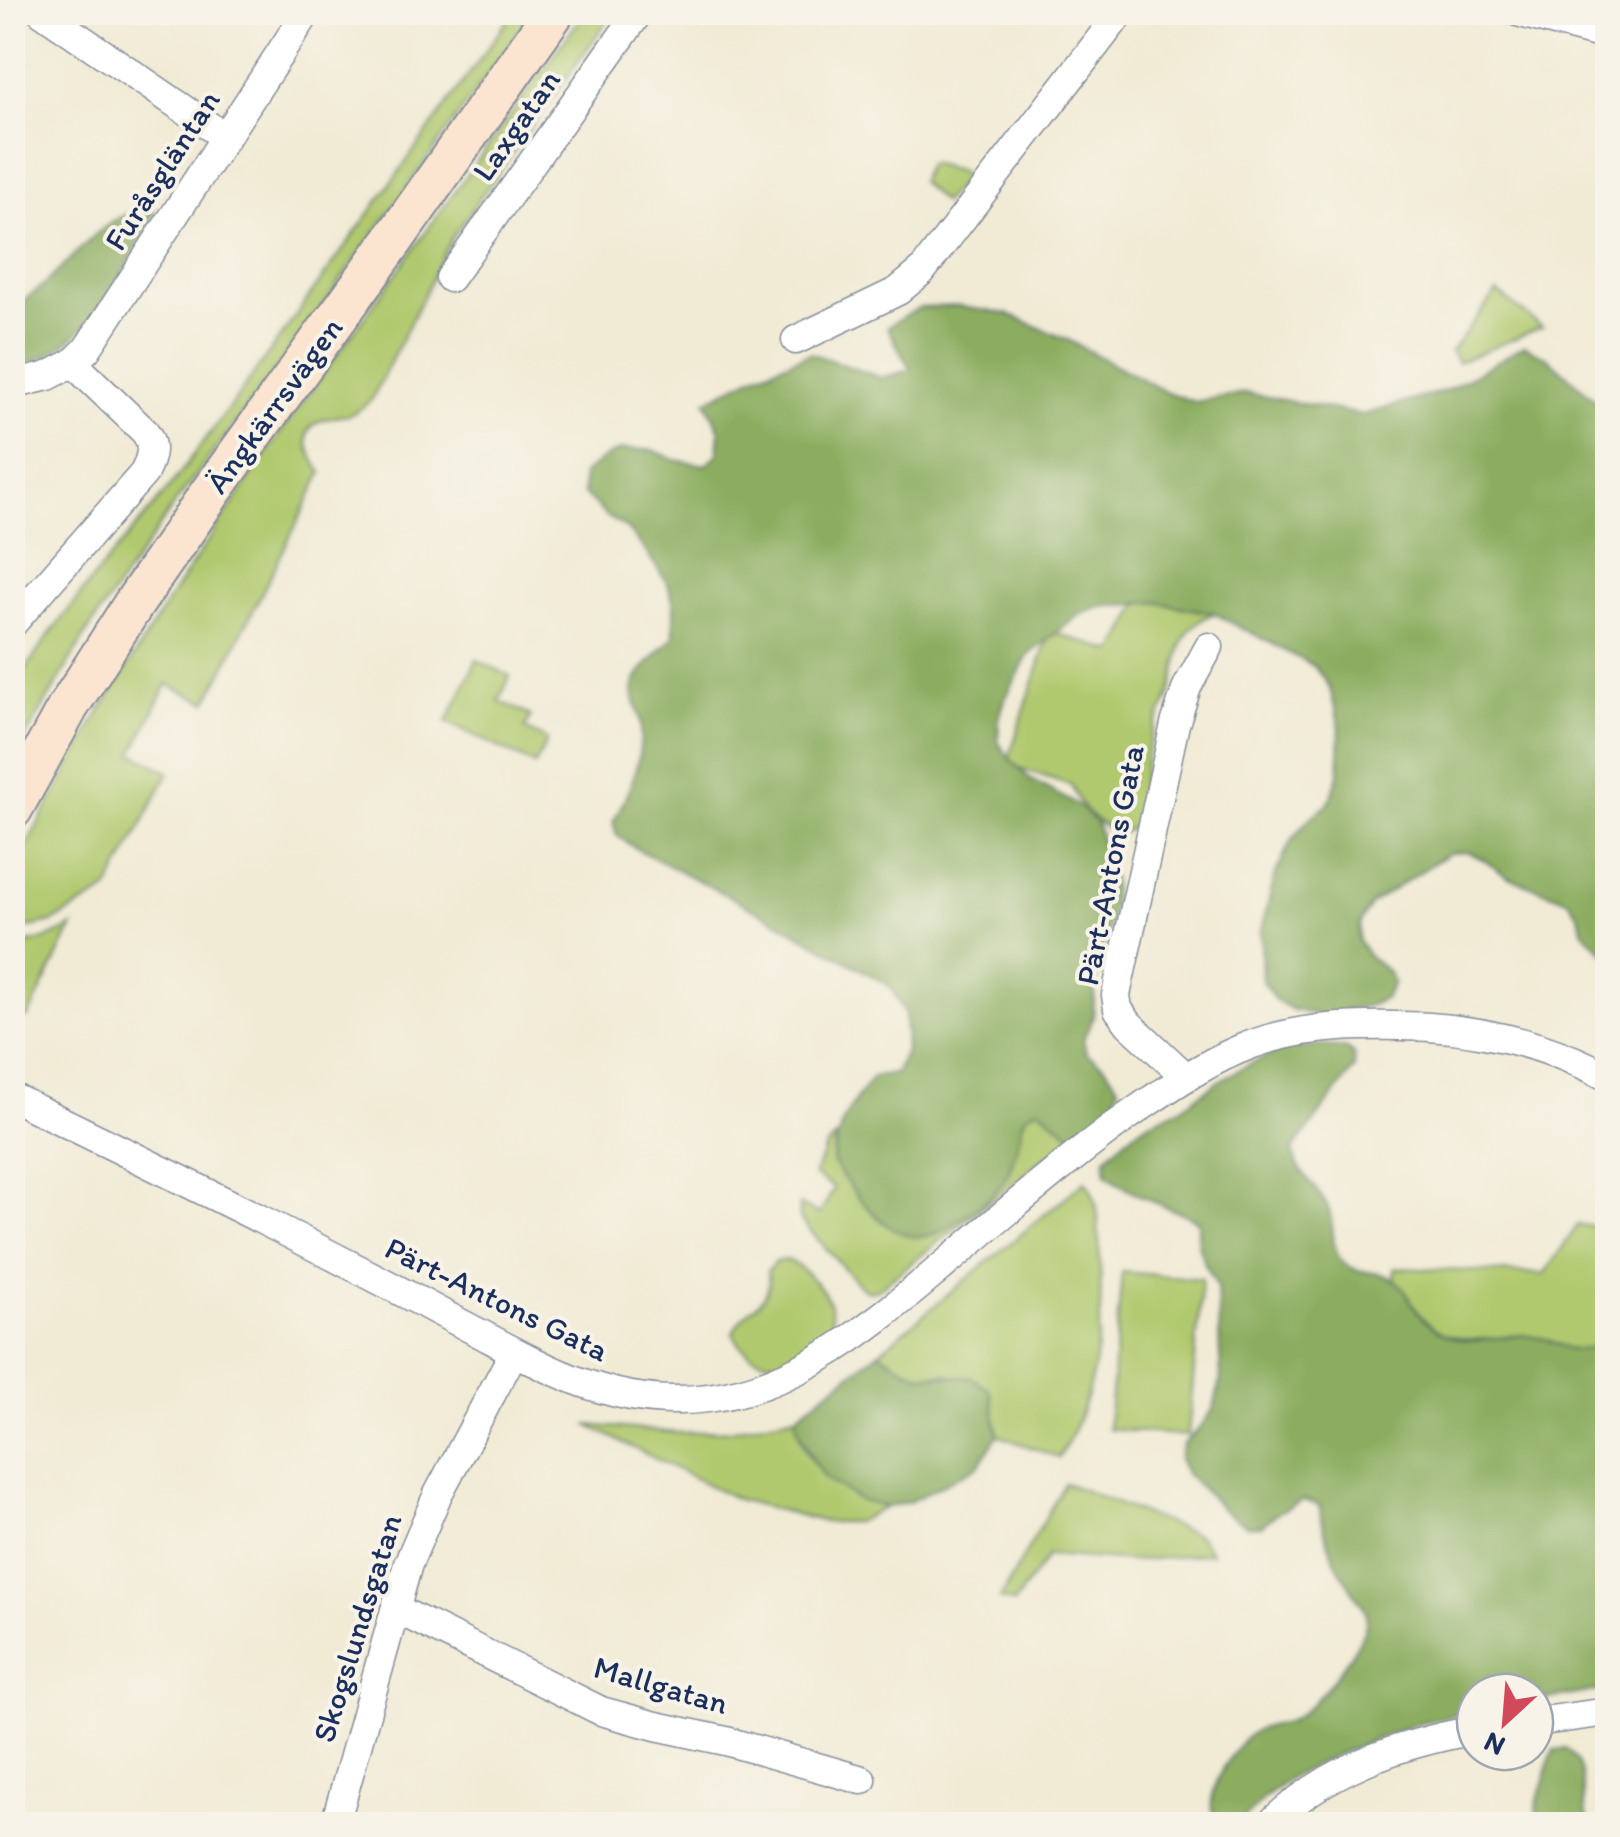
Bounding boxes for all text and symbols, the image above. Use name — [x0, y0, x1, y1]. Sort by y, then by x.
street label: Laxgatan — [464, 62, 568, 188]
street label: Furåsgläntan — [96, 83, 228, 257]
street label: Ängkärrsvägen — [197, 310, 351, 500]
street label: Pärt-Antons Gata — [1068, 741, 1152, 988]
street label: Pärt-Antons Gata — [379, 1229, 615, 1370]
street label: Skogslundsgatan — [304, 1510, 410, 1746]
street label: Mallgatan — [590, 1648, 732, 1722]
north arrow — [1455, 1672, 1555, 1772]
text: N — [1478, 1725, 1510, 1764]

